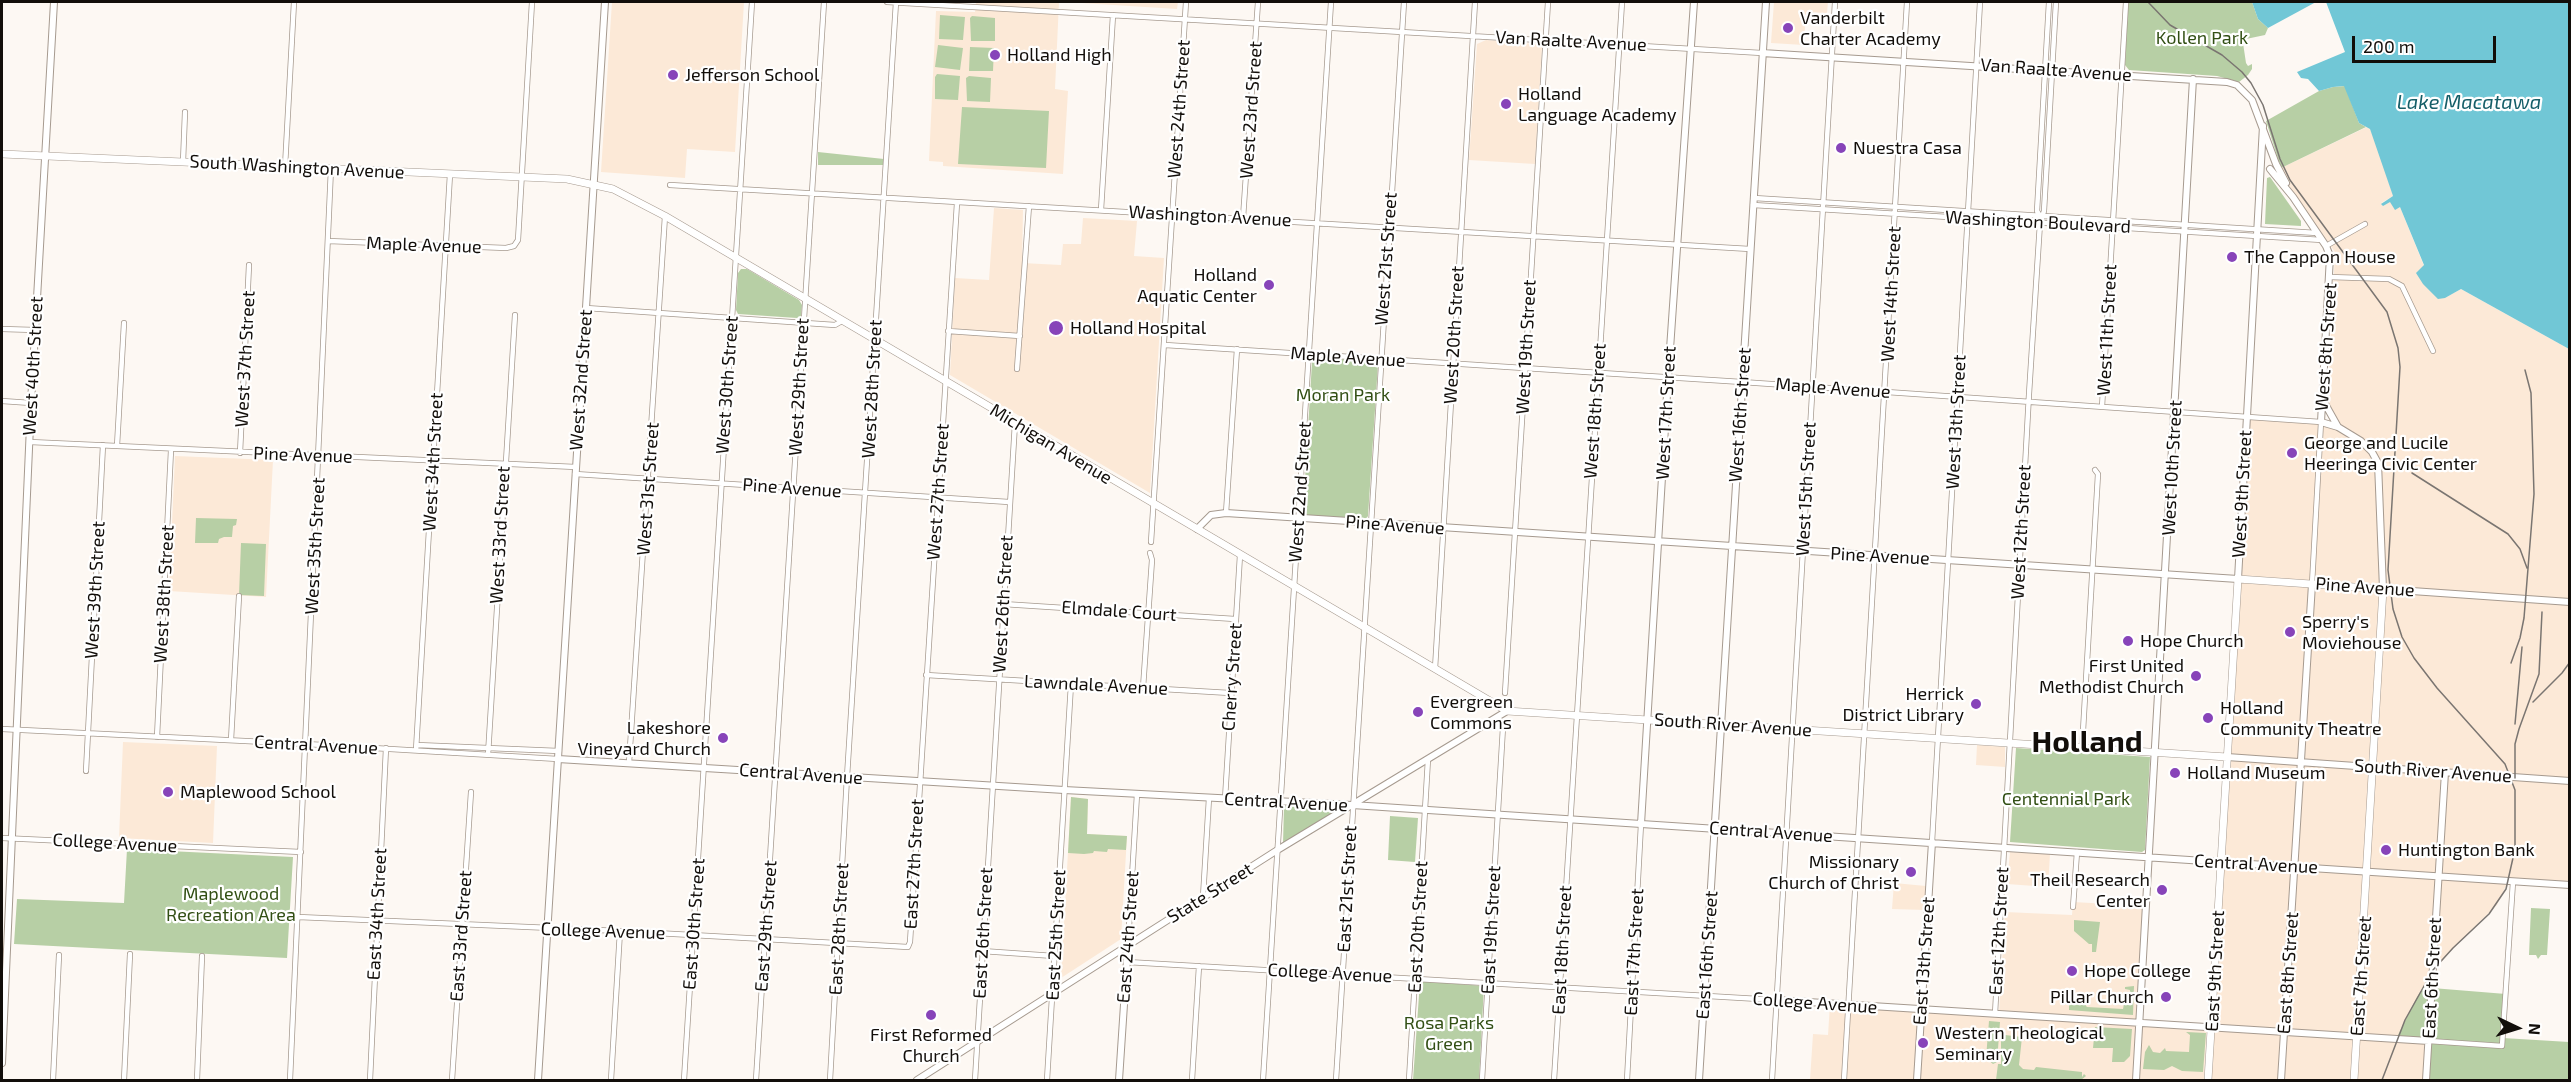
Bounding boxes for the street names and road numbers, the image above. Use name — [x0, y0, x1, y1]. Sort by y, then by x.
street label: Van Raalte Avenue — [1495, 26, 1647, 56]
street label: West 24th Street — [1163, 39, 1195, 179]
street label: West 23rd Street — [1235, 40, 1267, 180]
street label: Van Raalte Avenue — [1980, 54, 2132, 86]
street label: South Washington Avenue — [189, 151, 405, 183]
street label: West 21st Street — [1371, 192, 1401, 326]
street label: Washington Avenue — [1128, 201, 1292, 231]
street label: Washington Boulevard — [1944, 206, 2132, 238]
street label: West 14th Street — [1877, 226, 1905, 362]
street label: Maple Avenue — [366, 232, 482, 258]
street label: West 11th Street — [2093, 263, 2121, 397]
street label: West 20th Street — [1440, 265, 1468, 405]
street label: West 19th Street — [1512, 279, 1540, 415]
street label: West 8th Street — [2311, 282, 2341, 412]
street label: West 37th Street — [231, 290, 259, 428]
street label: West 40th Street — [19, 296, 47, 436]
street label: West 32nd Street — [565, 309, 597, 451]
street label: West 30th Street — [711, 315, 743, 455]
street label: West 29th Street — [785, 317, 813, 457]
street label: West 28th Street — [858, 319, 886, 459]
street label: Maple Avenue — [1290, 342, 1406, 372]
street label: West 18th Street — [1579, 342, 1611, 480]
street label: West 17th Street — [1652, 345, 1680, 481]
street label: West 16th Street — [1725, 347, 1755, 483]
street label: West 13th Street — [1942, 354, 1970, 490]
street label: Maple Avenue — [1775, 373, 1891, 403]
street label: West 34th Street — [419, 392, 447, 532]
street label: Michigan Avenue — [986, 399, 1116, 489]
street label: West 10th Street — [2158, 400, 2186, 536]
street label: West 22nd Street — [1284, 421, 1316, 563]
street label: West 15th Street — [1792, 421, 1820, 557]
street label: West 31st Street — [633, 422, 663, 556]
street label: West 27th Street — [922, 423, 954, 561]
street label: West 9th Street — [2228, 429, 2256, 559]
street label: Pine Avenue — [253, 442, 353, 468]
street label: West 12th Street — [2007, 464, 2035, 600]
street label: West 33rd Street — [486, 466, 514, 604]
street label: Pine Avenue — [742, 474, 842, 502]
street label: West 35th Street — [301, 477, 329, 615]
street label: Pine Avenue — [1345, 511, 1445, 539]
street label: West 39th Street — [81, 520, 109, 660]
street label: West 38th Street — [150, 524, 178, 664]
street label: West 26th Street — [989, 534, 1017, 674]
street label: Pine Avenue — [1830, 543, 1930, 569]
street label: Pine Avenue — [2315, 573, 2415, 601]
street label: Elmdale Court — [1061, 596, 1177, 626]
street label: Cherry Street — [1217, 622, 1247, 732]
street label: Lawndale Avenue — [1024, 670, 1168, 700]
street label: South River Avenue — [1653, 709, 1813, 741]
street label: Central Avenue — [254, 731, 378, 759]
street label: South River Avenue — [2353, 755, 2513, 787]
street label: Central Avenue — [738, 759, 864, 789]
street label: Central Avenue — [1224, 788, 1348, 816]
street label: East 27th Street — [900, 798, 928, 930]
street label: Central Avenue — [1708, 817, 1834, 847]
street label: East 21st Street — [1333, 825, 1361, 953]
street label: College Avenue — [52, 829, 178, 857]
street label: East 34th Street — [363, 847, 391, 981]
street label: Central Avenue — [2194, 850, 2318, 878]
street label: East 30th Street — [679, 857, 709, 991]
street label: State Street — [1163, 858, 1257, 928]
street label: East 29th Street — [751, 860, 781, 992]
street label: East 20th Street — [1404, 860, 1432, 994]
street label: East 28th Street — [825, 862, 853, 996]
street label: East 19th Street — [1477, 865, 1505, 995]
street label: East 12th Street — [1985, 866, 2013, 996]
street label: East 26th Street — [969, 867, 997, 999]
street label: East 25th Street — [1042, 869, 1070, 1001]
street label: East 33rd Street — [446, 870, 476, 1002]
street label: East 24th Street — [1113, 870, 1143, 1004]
street label: East 18th Street — [1548, 885, 1576, 1015]
street label: East 17th Street — [1620, 888, 1648, 1016]
street label: East 16th Street — [1692, 890, 1722, 1020]
street label: East 13th Street — [1909, 896, 1939, 1026]
street label: East 9th Street — [2201, 910, 2229, 1032]
street label: East 8th Street — [2273, 911, 2303, 1035]
street label: East 7th Street — [2346, 915, 2376, 1037]
street label: East 6th Street — [2418, 917, 2446, 1039]
street label: College Avenue — [540, 918, 666, 944]
street label: College Avenue — [1267, 959, 1393, 987]
street label: College Avenue — [1752, 988, 1878, 1018]

